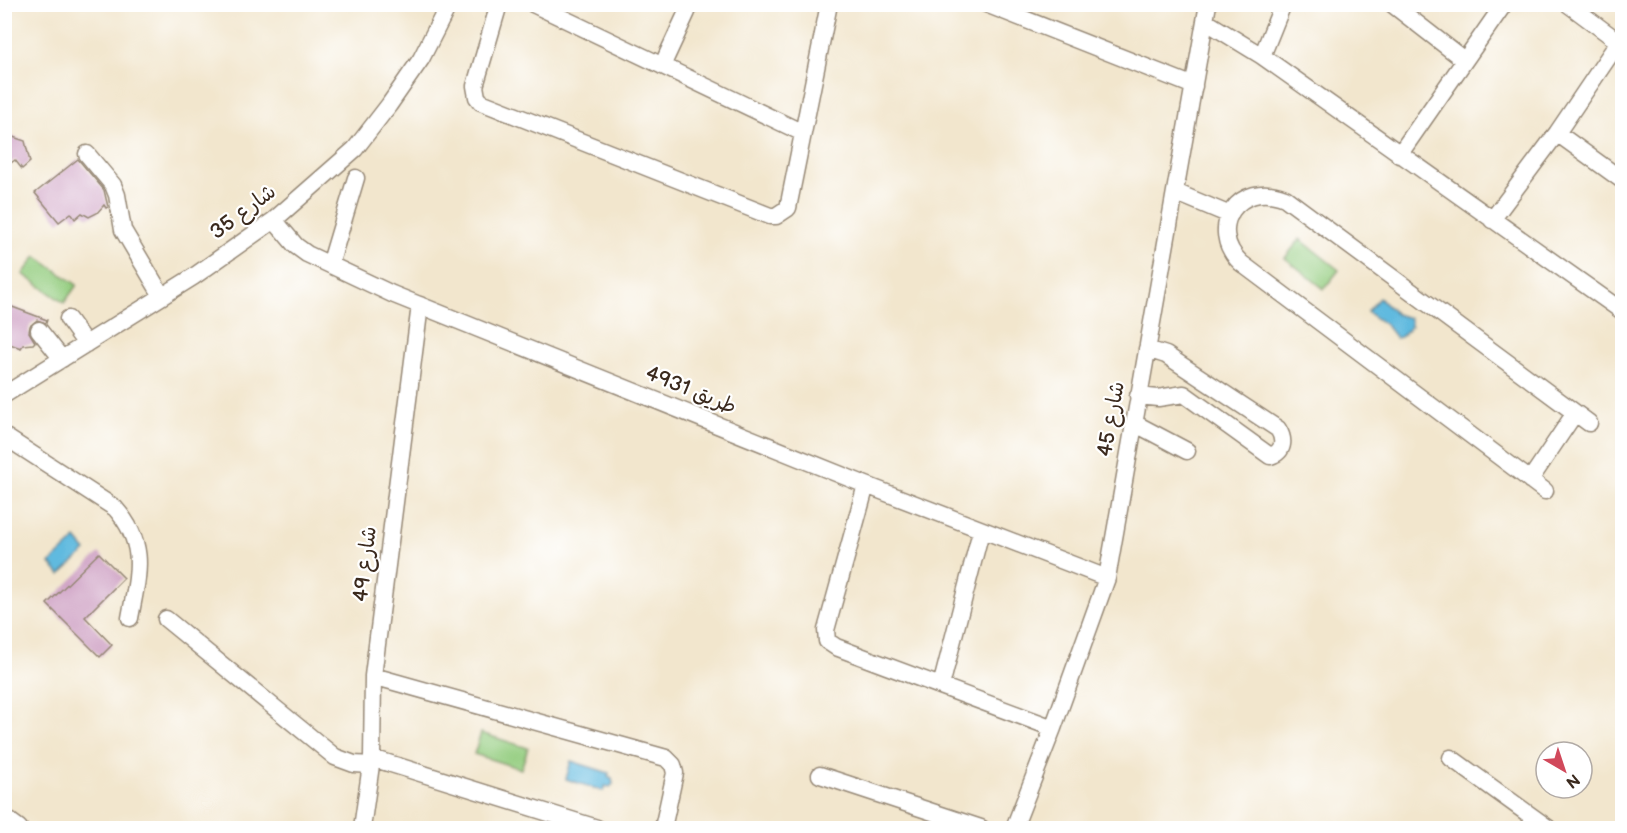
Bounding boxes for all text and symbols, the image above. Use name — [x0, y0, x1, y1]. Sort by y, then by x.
street label: شارع 35 — [205, 179, 282, 246]
street label: طريق 4931 — [642, 360, 740, 420]
street label: شارع 45 — [1092, 379, 1132, 459]
street label: شارع 49 — [348, 525, 384, 604]
north arrow — [1534, 740, 1594, 800]
text: N — [1562, 769, 1583, 792]

